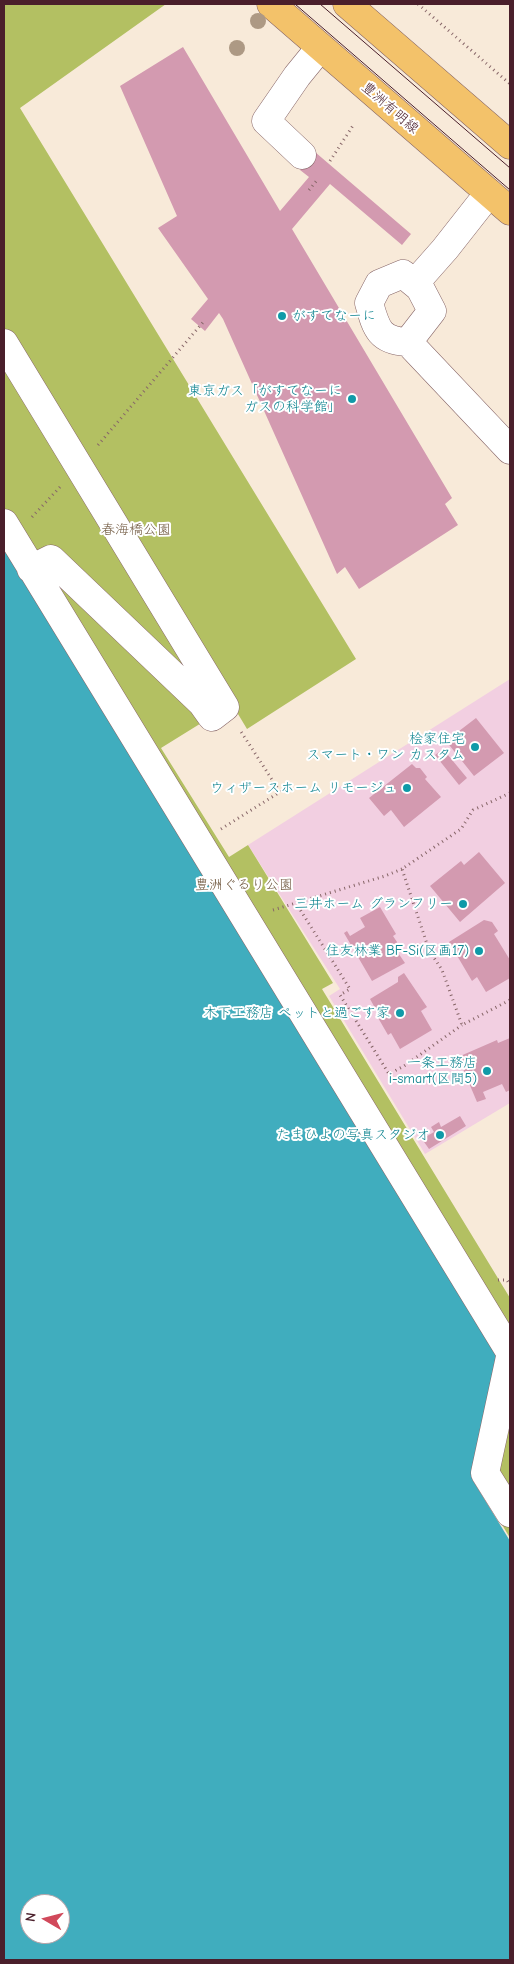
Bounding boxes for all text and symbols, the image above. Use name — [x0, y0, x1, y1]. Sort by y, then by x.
street label: 豊洲有明線 — [358, 79, 422, 137]
place label: がすてなーに — [292, 308, 376, 324]
marker: がすてなーに — [276, 310, 288, 322]
place label: 東京ガス「がすてなーに ガスの科学館」 — [188, 383, 342, 416]
marker: 東京ガス「がすてなーに ガスの科学館」 — [346, 393, 358, 405]
park label: 春海橋公園 — [101, 522, 171, 538]
place label: 桧家住宅 スマート・ワン カスタム — [306, 731, 465, 764]
marker: 桧家住宅 スマート・ワン カスタム — [469, 741, 481, 753]
place label: ウィザースホーム リモージュ — [210, 780, 397, 796]
marker: ウィザースホーム リモージュ — [401, 782, 413, 794]
park label: 豊洲ぐるり公園 — [195, 877, 293, 893]
place label: 三井ホーム グランフリー — [294, 896, 453, 912]
marker: 三井ホーム グランフリー — [457, 898, 469, 910]
place label: 住友林業 BF-Si(区画17) — [325, 943, 469, 959]
marker: 住友林業 BF-Si(区画17) — [473, 945, 485, 957]
place label: 木下工務店 ペットと過ごす家 — [203, 1005, 390, 1021]
marker: 木下工務店 ペットと過ごす家 — [394, 1007, 406, 1019]
place label: 一条工務店 i-smart(区間5) — [389, 1055, 477, 1088]
marker: 一条工務店 i-smart(区間5) — [481, 1065, 493, 1077]
place label: たまひよの写真スタジオ — [276, 1127, 430, 1143]
marker: たまひよの写真スタジオ — [434, 1129, 446, 1141]
north arrow — [20, 1894, 70, 1944]
text: N — [22, 1911, 40, 1923]

